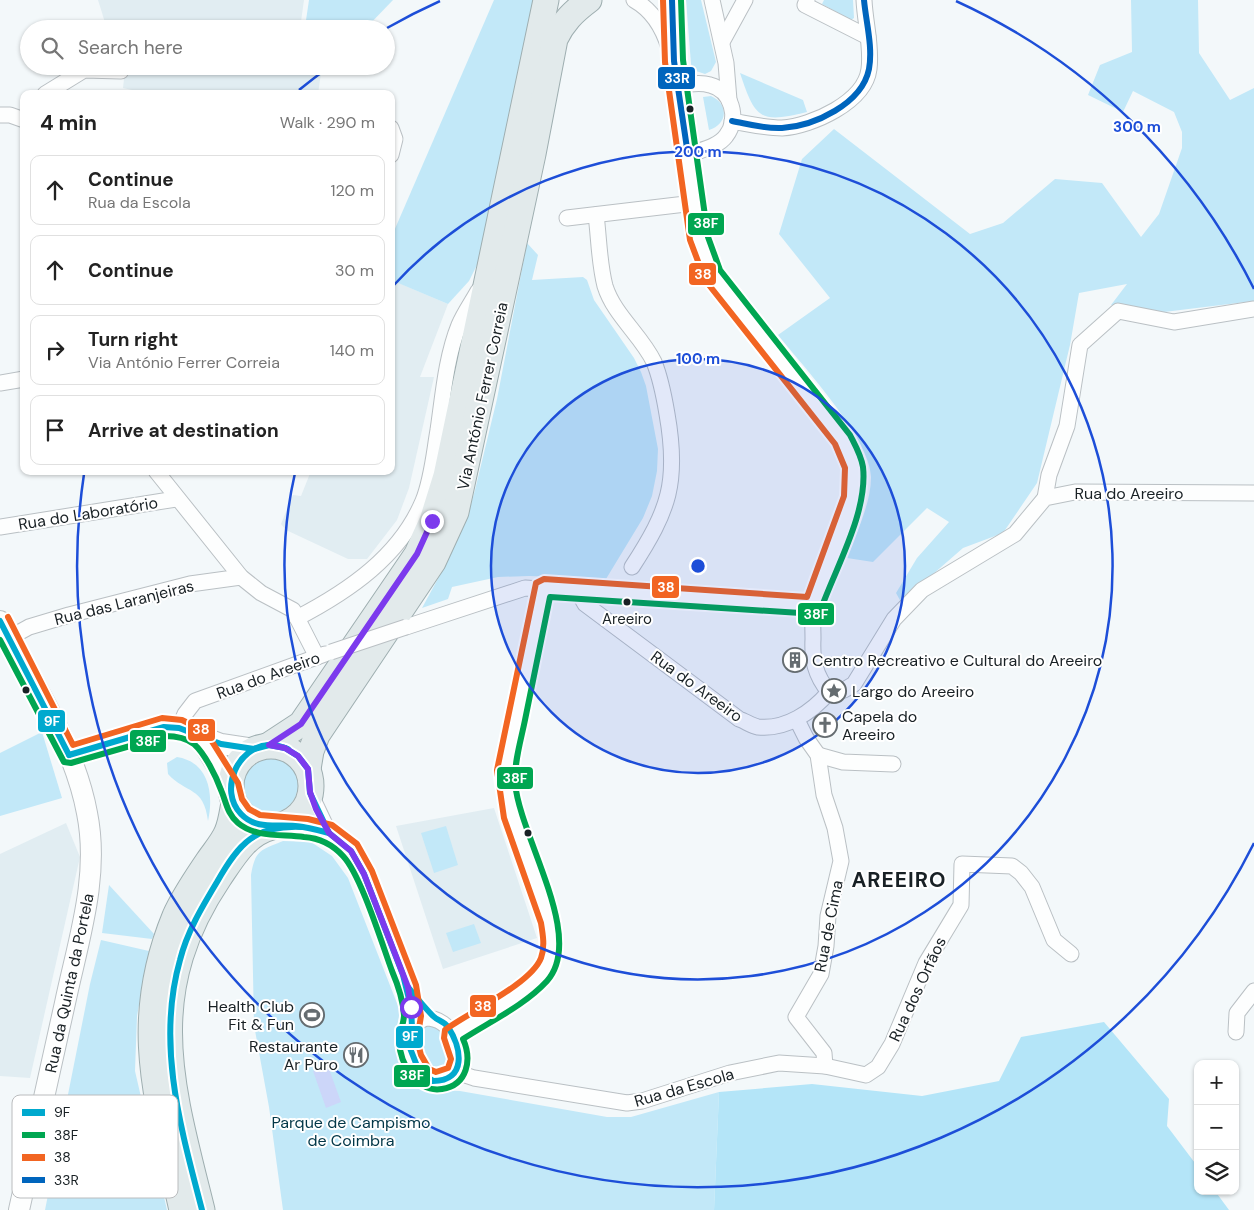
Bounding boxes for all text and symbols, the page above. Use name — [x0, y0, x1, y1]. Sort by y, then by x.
search box — [20, 20, 395, 75]
icon: search — [38, 34, 66, 62]
text: Search here — [78, 35, 183, 60]
line badge: 33R — [657, 66, 696, 90]
text: 33R — [664, 69, 690, 87]
unlabelled marker — [685, 104, 695, 114]
text: 4 min — [40, 109, 97, 137]
text: Walk · 290 m — [280, 112, 375, 133]
text: 300 m — [1113, 117, 1161, 137]
text: 200 m — [674, 142, 722, 162]
text: Continue — [88, 167, 174, 192]
icon: ahead — [41, 176, 69, 204]
text: 120 m — [330, 180, 374, 201]
text: Rua da Escola — [88, 192, 191, 213]
line badge: 38F — [687, 212, 725, 236]
text: 38F — [693, 214, 719, 232]
icon: ahead — [41, 256, 69, 284]
text: Continue — [88, 258, 174, 283]
text: 30 m — [335, 260, 374, 281]
line badge: 38 — [688, 262, 717, 286]
text: 38 — [694, 265, 712, 283]
street label: Via António Ferrer Correia — [452, 300, 513, 492]
text: Turn right — [88, 327, 178, 352]
icon: right — [41, 336, 69, 364]
text: 140 m — [330, 340, 374, 361]
text: 100 m — [676, 349, 720, 369]
text: Via António Ferrer Correia — [88, 352, 280, 373]
icon: arrive — [41, 416, 69, 444]
text: Arrive at destination — [88, 418, 279, 443]
street label: Rua do Areeiro — [1075, 483, 1183, 504]
street label: Rua do Laboratório — [17, 492, 159, 535]
route end — [421, 510, 444, 533]
centre of rings — [689, 557, 707, 575]
street label: Rua das Laranjeiras — [52, 575, 196, 630]
line badge: 38 — [651, 575, 680, 599]
text: 38 — [657, 578, 675, 596]
marker: Areeiro — [622, 597, 632, 607]
line badge: 38F — [797, 602, 835, 626]
text: 38F — [803, 605, 829, 623]
place label: Areeiro — [602, 609, 652, 629]
street label: Rua do Areeiro — [647, 646, 747, 727]
street label: Rua do Areeiro — [213, 647, 323, 704]
building icon: Centro Recreativo e Cultural do Areeiro — [782, 647, 808, 673]
place label: Centro Recreativo e Cultural do Areeiro — [812, 650, 1102, 671]
place icon: Largo do Areeiro — [821, 678, 847, 704]
place label: Largo do Areeiro — [852, 681, 974, 702]
unlabelled marker — [21, 685, 31, 695]
place label: Capela do Areeiro — [842, 706, 917, 745]
line badge: 9F — [37, 709, 66, 733]
text: 9F — [44, 712, 61, 730]
church icon: Capela do Areeiro — [812, 712, 838, 738]
line badge: 38 — [187, 718, 216, 742]
text: 38 — [192, 720, 210, 738]
line badge: 38F — [129, 729, 167, 753]
text: 38F — [135, 732, 161, 750]
line badge: 38F — [496, 766, 534, 790]
text: 38F — [502, 769, 528, 787]
unlabelled marker — [523, 828, 533, 838]
district label: AREEIRO — [851, 866, 947, 894]
street label: Rua de Cima — [809, 878, 848, 974]
street label: Rua da Quinta da Portela — [40, 891, 99, 1075]
street label: Rua dos Orfãos — [884, 934, 951, 1045]
line badge: 38 — [469, 994, 497, 1018]
place label: Health Club Fit & Fun — [208, 996, 294, 1035]
route start — [400, 996, 423, 1019]
text: 38 — [474, 997, 492, 1015]
sports icon: Health Club Fit & Fun — [299, 1002, 325, 1028]
line badge: 9F — [395, 1025, 424, 1049]
text: 9F — [402, 1027, 419, 1045]
place label: Restaurante Ar Puro — [249, 1036, 338, 1075]
restaurant icon: Restaurante Ar Puro — [343, 1042, 369, 1068]
map controls — [1194, 1060, 1239, 1195]
button: + — [1194, 1060, 1239, 1105]
street label: Rua da Escola — [632, 1063, 736, 1112]
line badge: 38F — [393, 1064, 431, 1088]
text: 38F — [399, 1066, 425, 1084]
legend — [12, 1095, 178, 1198]
text: 9F — [54, 1103, 71, 1121]
button: − — [1194, 1105, 1239, 1150]
park label: Parque de Campismo de Coimbra — [271, 1112, 431, 1151]
text: 38F — [54, 1126, 79, 1144]
text: 38 — [54, 1148, 71, 1166]
button: layers — [1194, 1150, 1239, 1195]
text: 33R — [54, 1171, 79, 1189]

